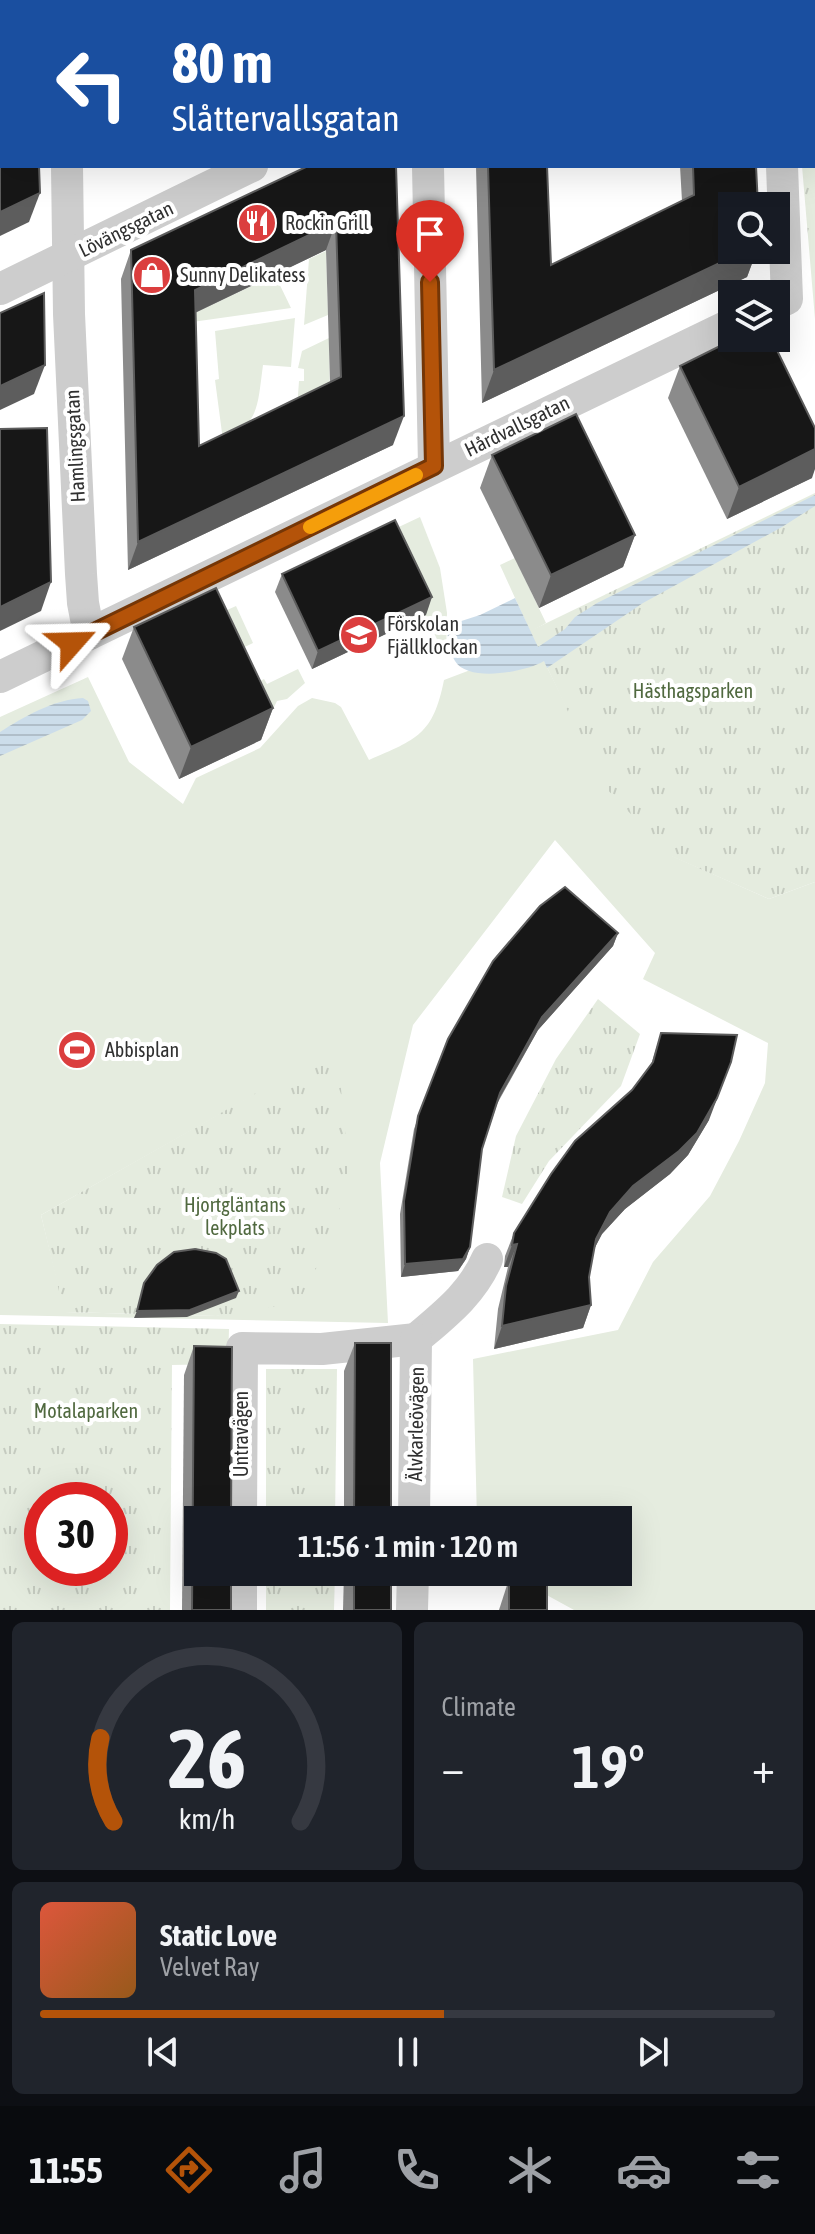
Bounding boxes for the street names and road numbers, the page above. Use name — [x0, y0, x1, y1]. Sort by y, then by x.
street label: Lövängsgatan — [75, 196, 177, 261]
street label: Hamlingsgatan — [60, 389, 89, 503]
street label: Hårdvallsgatan — [461, 390, 573, 461]
street label: Älvkarleövägen — [403, 1366, 428, 1482]
street label: Untravägen — [229, 1391, 252, 1477]

